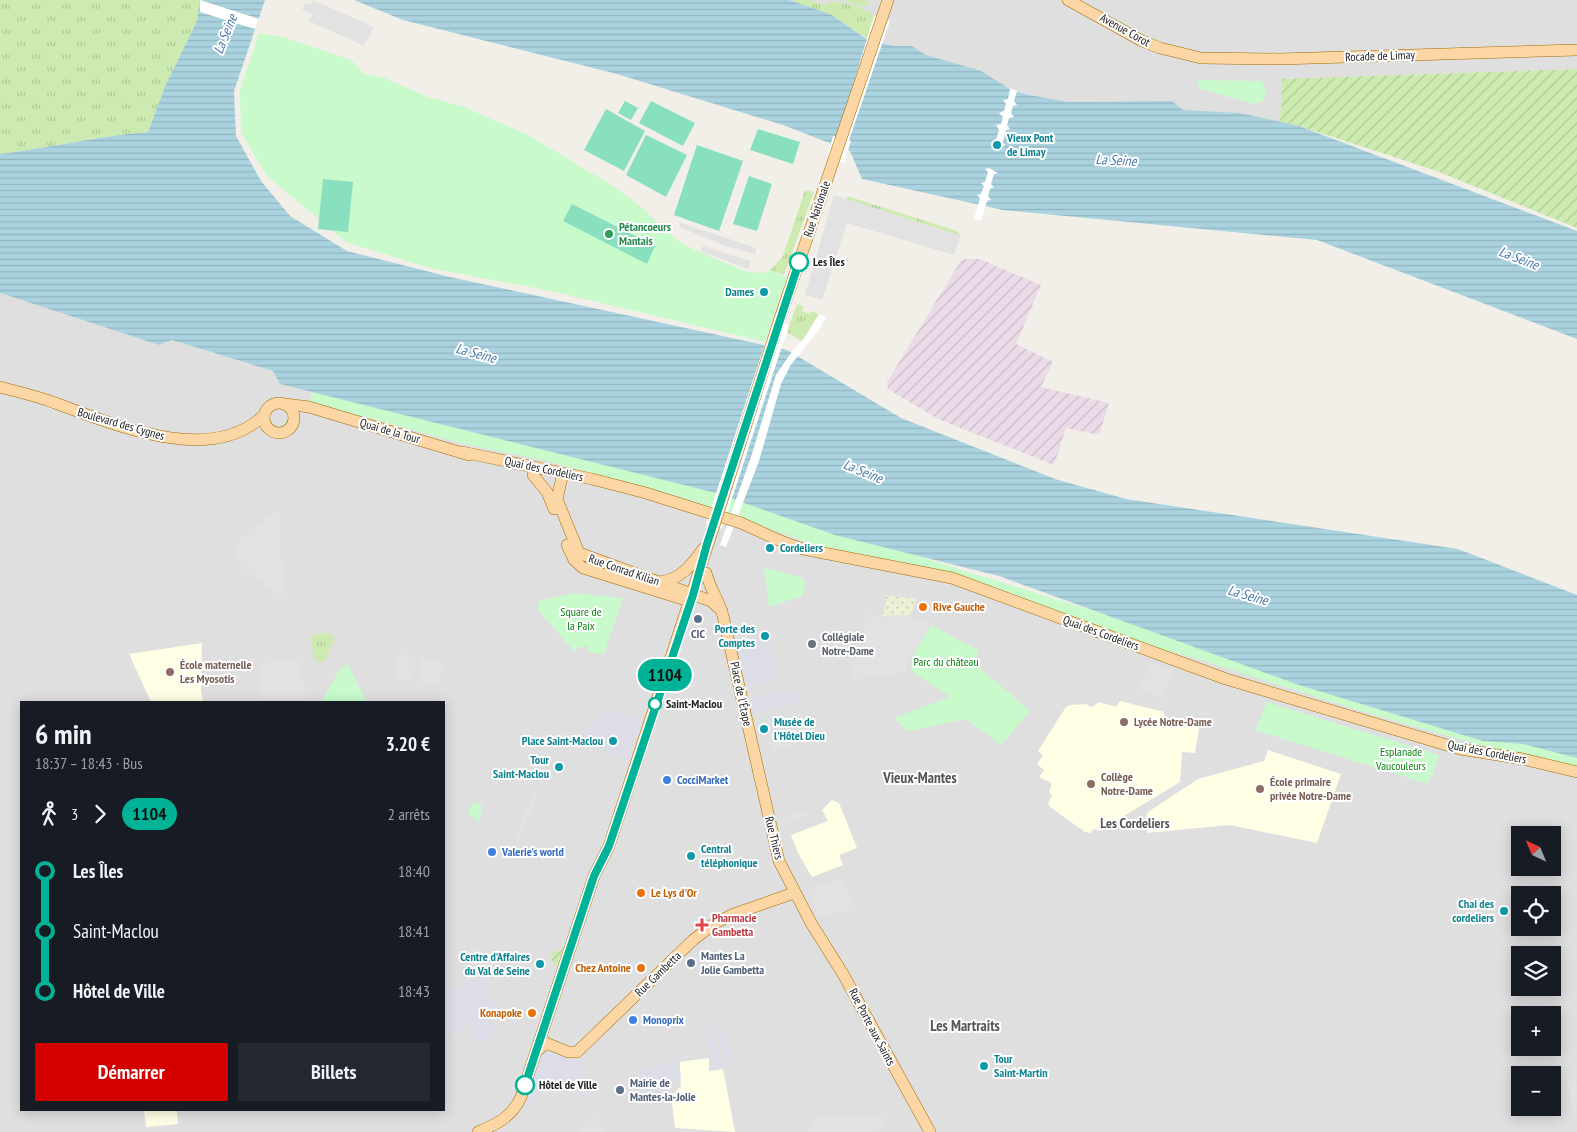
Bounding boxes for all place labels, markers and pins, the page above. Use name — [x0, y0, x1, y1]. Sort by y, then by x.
place label: Vieux Pont de Limay — [1006, 130, 1054, 159]
marker: Vieux Pont de Limay — [991, 139, 1003, 151]
place label: Pétancoeurs Mantais — [619, 219, 671, 248]
marker: Pétancoeurs Mantais — [603, 228, 615, 240]
marker: Les Îles — [789, 252, 809, 272]
place label: Les Îles — [813, 254, 845, 269]
place label: Dames — [725, 284, 754, 299]
marker: Dames — [758, 286, 770, 298]
place label: Cordeliers — [780, 540, 823, 555]
marker: Cordeliers — [764, 542, 776, 554]
place label: Rive Gauche — [933, 599, 985, 614]
marker: Rive Gauche — [917, 601, 929, 613]
marker: CIC — [692, 613, 704, 625]
place label: Porte des Comptes — [715, 621, 755, 650]
place label: CIC — [691, 626, 705, 641]
place label: Collégiale Notre-Dame — [822, 629, 874, 658]
marker: Porte des Comptes — [759, 630, 771, 642]
marker: Collégiale Notre-Dame — [806, 638, 818, 650]
place label: École maternelle Les Myosotis — [180, 657, 252, 686]
marker: École maternelle Les Myosotis — [164, 666, 176, 678]
place label: Saint-Maclou — [666, 696, 722, 711]
marker: Saint-Maclou — [648, 697, 662, 711]
place label: Musée de l'Hôtel Dieu — [774, 714, 825, 743]
place label: Lycée Notre-Dame — [1134, 714, 1212, 729]
marker: Lycée Notre-Dame — [1118, 716, 1130, 728]
marker: Musée de l'Hôtel Dieu — [758, 723, 770, 735]
place label: Place Saint-Maclou — [522, 733, 603, 748]
marker: Place Saint-Maclou — [607, 735, 619, 747]
place label: Tour Saint-Maclou — [493, 752, 549, 781]
marker: Tour Saint-Maclou — [553, 761, 565, 773]
place label: Collège Notre-Dame — [1101, 769, 1153, 798]
place label: CocciMarket — [677, 772, 729, 787]
marker: CocciMarket — [661, 774, 673, 786]
place label: École primaire privée Notre-Dame — [1270, 774, 1351, 803]
marker: Collège Notre-Dame — [1085, 778, 1097, 790]
marker: École primaire privée Notre-Dame — [1254, 783, 1266, 795]
place label: Central téléphonique — [701, 841, 758, 870]
place label: Valerie's world — [501, 844, 564, 859]
marker: Valerie's world — [486, 846, 498, 858]
marker: Central téléphonique — [685, 850, 697, 862]
place label: Le Lys d'Or — [651, 885, 697, 900]
marker: Le Lys d'Or — [635, 887, 647, 899]
place label: Chai des cordeliers — [1452, 896, 1494, 925]
marker: Chai des cordeliers — [1498, 905, 1510, 917]
place label: Pharmacie Gambetta — [712, 910, 757, 939]
marker: Pharmacie Gambetta — [696, 919, 708, 931]
place label: Mantes La Jolie Gambetta — [700, 948, 764, 977]
place label: Centre d'Affaires du Val de Seine — [460, 949, 530, 978]
marker: Mantes La Jolie Gambetta — [685, 957, 697, 969]
marker: Centre d'Affaires du Val de Seine — [534, 958, 546, 970]
place label: Chez Antoine — [575, 960, 631, 975]
marker: Chez Antoine — [635, 962, 647, 974]
place label: Konapoke — [480, 1005, 522, 1020]
marker: Konapoke — [526, 1007, 538, 1019]
place label: Monoprix — [643, 1012, 685, 1027]
marker: Monoprix — [627, 1014, 639, 1026]
place label: Tour Saint-Martin — [994, 1051, 1048, 1080]
marker: Tour Saint-Martin — [978, 1060, 990, 1072]
marker: Hôtel de Ville — [515, 1075, 535, 1095]
place label: Mairie de Mantes-la-Jolie — [630, 1075, 696, 1104]
place label: Hôtel de Ville — [539, 1077, 597, 1092]
marker: Mairie de Mantes-la-Jolie — [614, 1084, 626, 1096]

